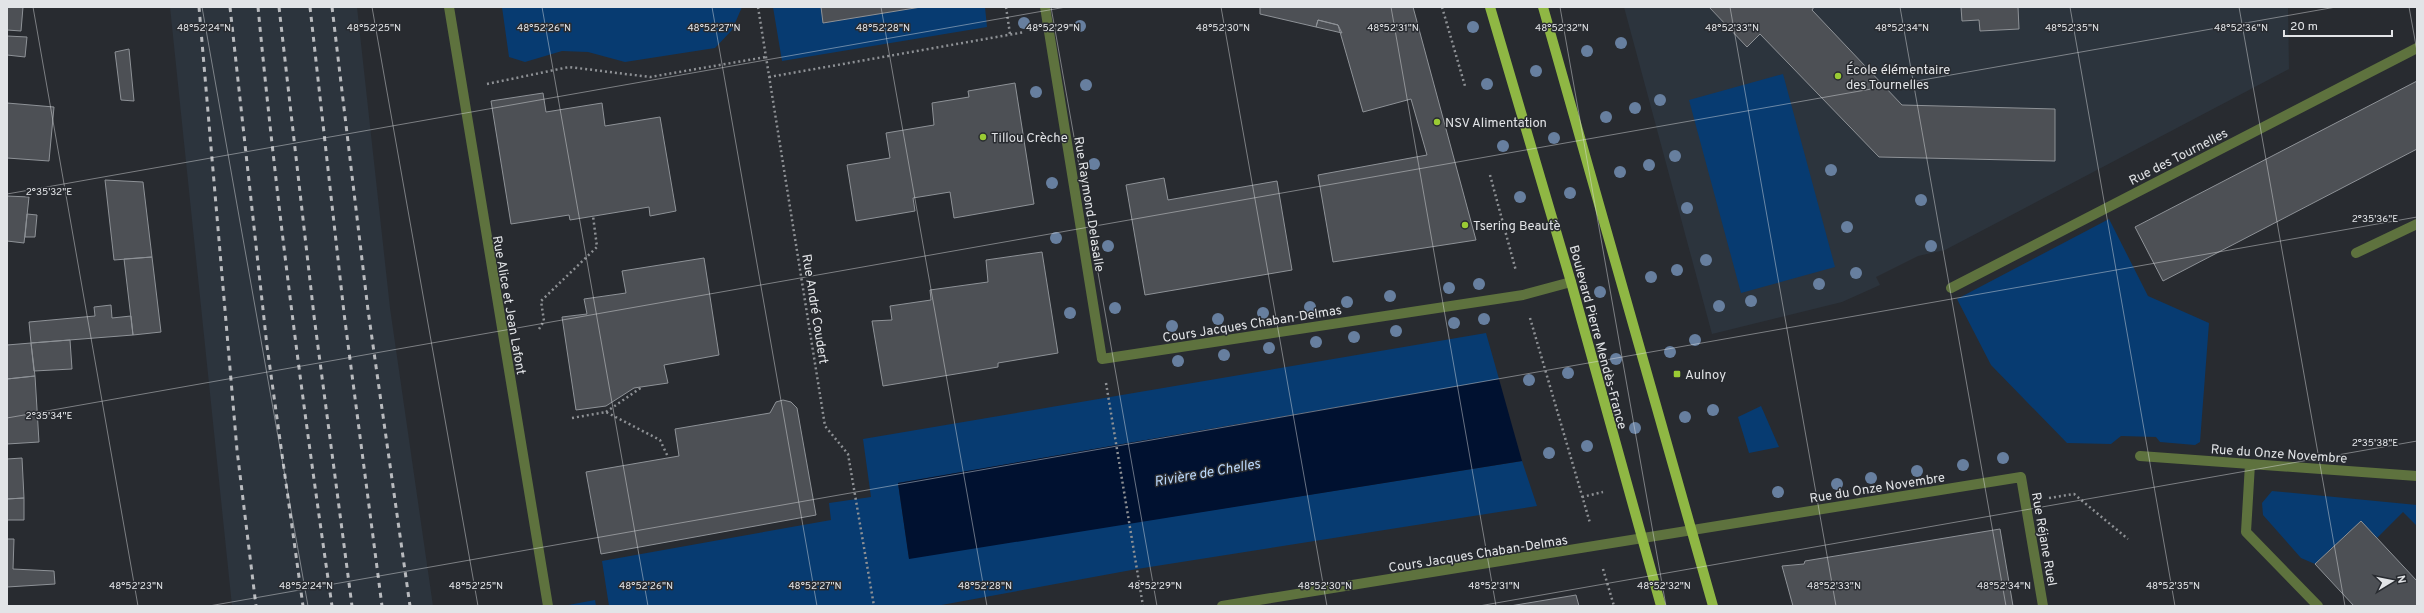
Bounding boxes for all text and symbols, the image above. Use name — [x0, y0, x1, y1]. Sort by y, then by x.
scale bar — [2284, 12, 2392, 38]
text: 20 m — [2290, 19, 2318, 35]
text: 48°52'24"N — [177, 22, 231, 35]
text: 48°52'25"N — [347, 22, 401, 35]
text: 48°52'26"N — [517, 22, 571, 35]
text: 48°52'27"N — [687, 22, 741, 35]
text: 48°52'28"N — [856, 22, 910, 35]
text: 48°52'29"N — [1026, 22, 1080, 35]
text: 48°52'30"N — [1196, 22, 1250, 35]
text: 48°52'31"N — [1367, 22, 1419, 35]
text: 48°52'32"N — [1535, 22, 1589, 35]
text: 48°52'33"N — [1705, 22, 1759, 35]
text: 48°52'34"N — [1875, 22, 1929, 35]
text: 48°52'35"N — [2045, 22, 2099, 35]
text: 48°52'36"N — [2214, 22, 2268, 35]
place label: École élémentaire des Tournelles — [1846, 61, 1950, 94]
marker: École élémentaire des Tournelles — [1833, 71, 1843, 81]
place label: NSV Alimentation — [1445, 116, 1547, 132]
marker: NSV Alimentation — [1432, 117, 1442, 127]
street label: Rue des Tournelles — [2127, 126, 2231, 190]
place label: Tillou Crèche — [991, 131, 1068, 147]
marker: Tillou Crèche — [978, 132, 988, 142]
street label: Rue Raymond Delasalle — [1069, 135, 1107, 273]
text: 2°35'32"E — [26, 186, 72, 199]
text: 2°35'36"E — [2352, 213, 2398, 226]
place label: Tsering Beautè — [1473, 219, 1560, 235]
marker: Tsering Beautè — [1460, 220, 1470, 230]
street label: Rue Alice et Jean Lafont — [488, 235, 528, 376]
street label: Boulevard Pierre Mendès-France — [1565, 244, 1629, 431]
street label: Rue André Coudert — [797, 253, 831, 366]
street label: Cours Jacques Chaban-Delmas — [1162, 303, 1343, 347]
place label: Aulnoy — [1685, 368, 1726, 384]
marker: Aulnoy — [1672, 369, 1682, 379]
text: 2°35'34"E — [26, 410, 72, 423]
text: 2°35'38"E — [2352, 437, 2398, 450]
street label: Rue du Onze Novembre — [2210, 442, 2348, 468]
water label: Rivière de Chelles — [1153, 456, 1262, 491]
street label: Rue du Onze Novembre — [1808, 470, 1946, 508]
street label: Rue Réjane Ruel — [2027, 491, 2059, 588]
street label: Cours Jacques Chaban-Delmas — [1388, 533, 1569, 577]
north arrow — [2372, 561, 2412, 601]
text: N — [2393, 574, 2408, 585]
text: 48°52'23"N — [109, 580, 163, 593]
text: 48°52'24"N — [279, 580, 333, 593]
text: 48°52'25"N — [449, 580, 503, 593]
text: 48°52'26"N — [619, 580, 673, 593]
text: 48°52'27"N — [788, 580, 842, 593]
text: 48°52'28"N — [958, 580, 1012, 593]
text: 48°52'29"N — [1128, 580, 1182, 593]
text: 48°52'30"N — [1298, 580, 1352, 593]
text: 48°52'31"N — [1468, 580, 1520, 593]
text: 48°52'32"N — [1637, 580, 1691, 593]
text: 48°52'33"N — [1807, 580, 1861, 593]
text: 48°52'34"N — [1977, 580, 2031, 593]
text: 48°52'35"N — [2146, 580, 2200, 593]

